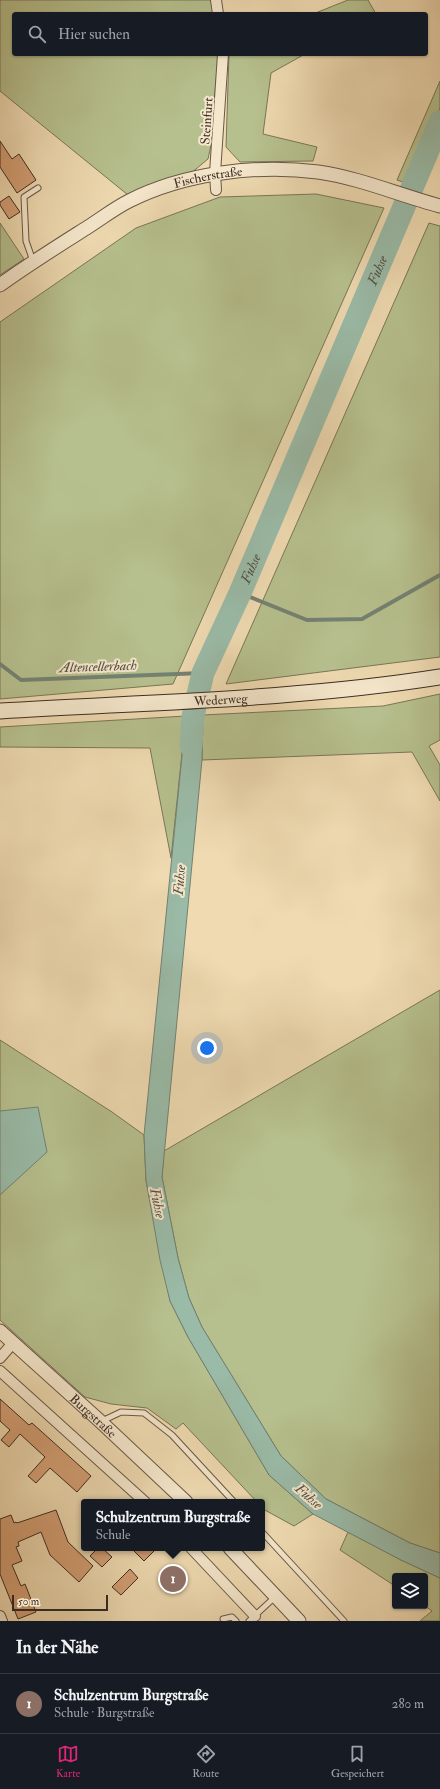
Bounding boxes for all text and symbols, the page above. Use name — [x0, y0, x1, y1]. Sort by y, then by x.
search box — [12, 12, 428, 56]
icon: search — [26, 23, 48, 45]
text: Hier suchen — [58, 25, 130, 44]
street label: Steinfurt — [197, 97, 217, 145]
street label: Fischerstraße — [172, 164, 244, 192]
water label: Fuhse — [363, 253, 391, 289]
water label: Fuhse — [237, 551, 265, 587]
water label: Altencellerbach — [57, 657, 137, 676]
street label: Wederweg — [192, 690, 249, 710]
water label: Fuhse — [170, 864, 189, 897]
your location — [197, 1038, 217, 1058]
water label: Fuhse — [146, 1185, 169, 1220]
street label: Burgstraße — [66, 1391, 120, 1442]
water label: Fuhse — [291, 1479, 326, 1513]
popup — [81, 1499, 265, 1551]
text: Schulzentrum Burgstraße — [96, 1508, 250, 1527]
text: Schule — [96, 1527, 130, 1543]
pin: 1 — [160, 1564, 186, 1594]
map controls — [392, 1573, 428, 1609]
button: layers — [392, 1573, 428, 1609]
scale bar — [12, 1593, 108, 1612]
text: 50 m — [18, 1595, 39, 1608]
text: In der Nähe — [16, 1637, 98, 1658]
text: Schulzentrum Burgstraße — [54, 1686, 209, 1705]
text: 1 — [27, 1696, 31, 1712]
text: 280 m — [392, 1696, 424, 1712]
text: Schule · Burgstraße — [54, 1705, 154, 1721]
tab: Karte — [56, 1743, 80, 1780]
tab: Route — [192, 1743, 219, 1780]
tab: Gespeichert — [331, 1743, 384, 1780]

